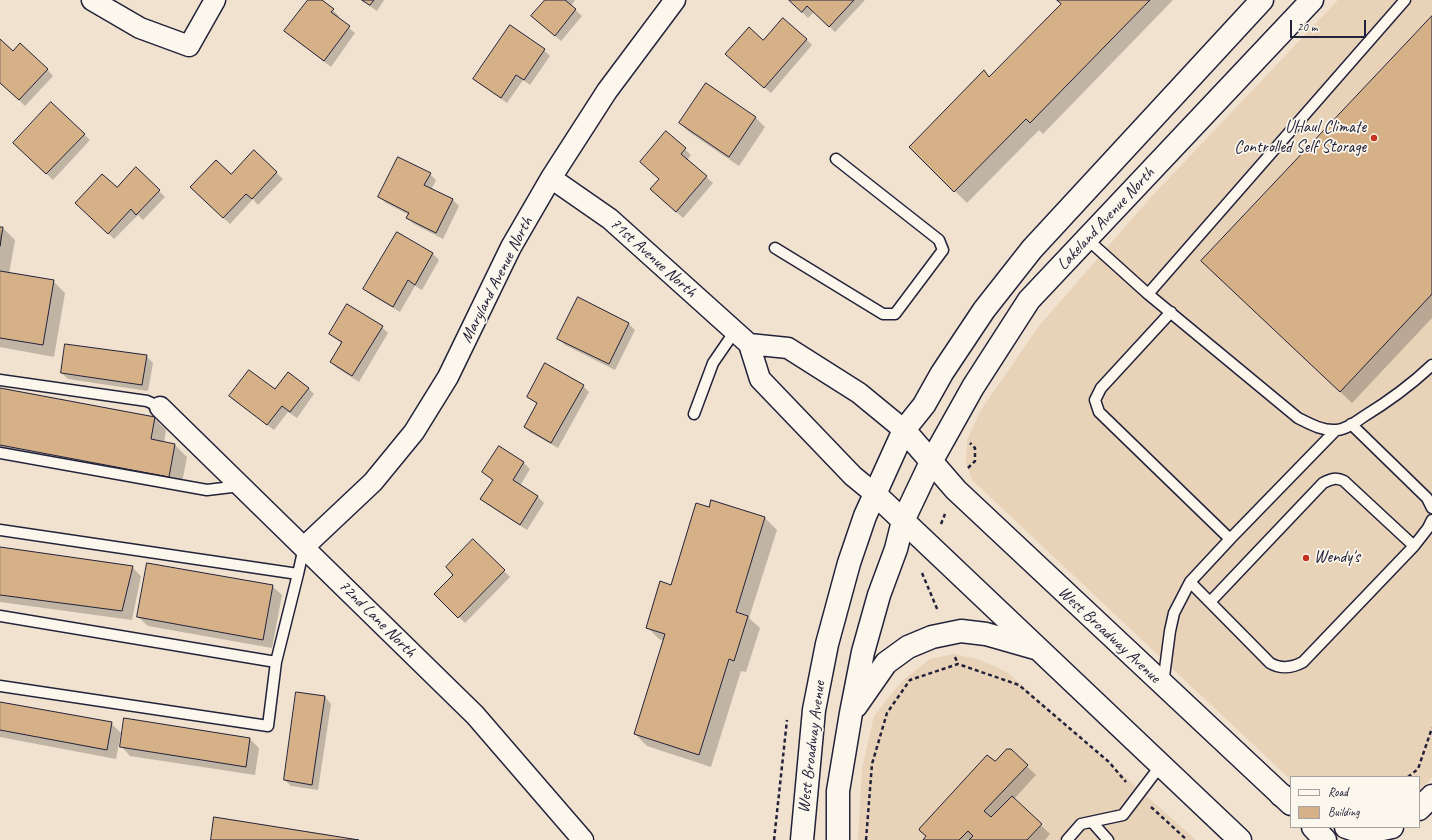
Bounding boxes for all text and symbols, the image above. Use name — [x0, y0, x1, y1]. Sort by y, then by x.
scale bar — [1292, 12, 1368, 38]
text: 20 m — [1297, 19, 1317, 35]
place label: UHaul Climate Controlled Self Storage — [1234, 118, 1366, 158]
marker: UHaul Climate Controlled Self Storage — [1369, 133, 1379, 143]
street label: Lakeland Avenue North — [1053, 163, 1159, 275]
street label: Maryland Avenue North — [456, 214, 538, 346]
street label: 71st Avenue North — [605, 214, 701, 302]
place label: Wendy's — [1314, 548, 1360, 568]
marker: Wendy's — [1301, 553, 1311, 563]
street label: 72nd Lane North — [334, 576, 420, 662]
street label: West Broadway Avenue — [1054, 582, 1164, 688]
street label: West Broadway Avenue — [794, 680, 830, 814]
legend — [1290, 776, 1420, 828]
text: Road — [1328, 784, 1348, 800]
text: Building — [1328, 804, 1360, 820]

